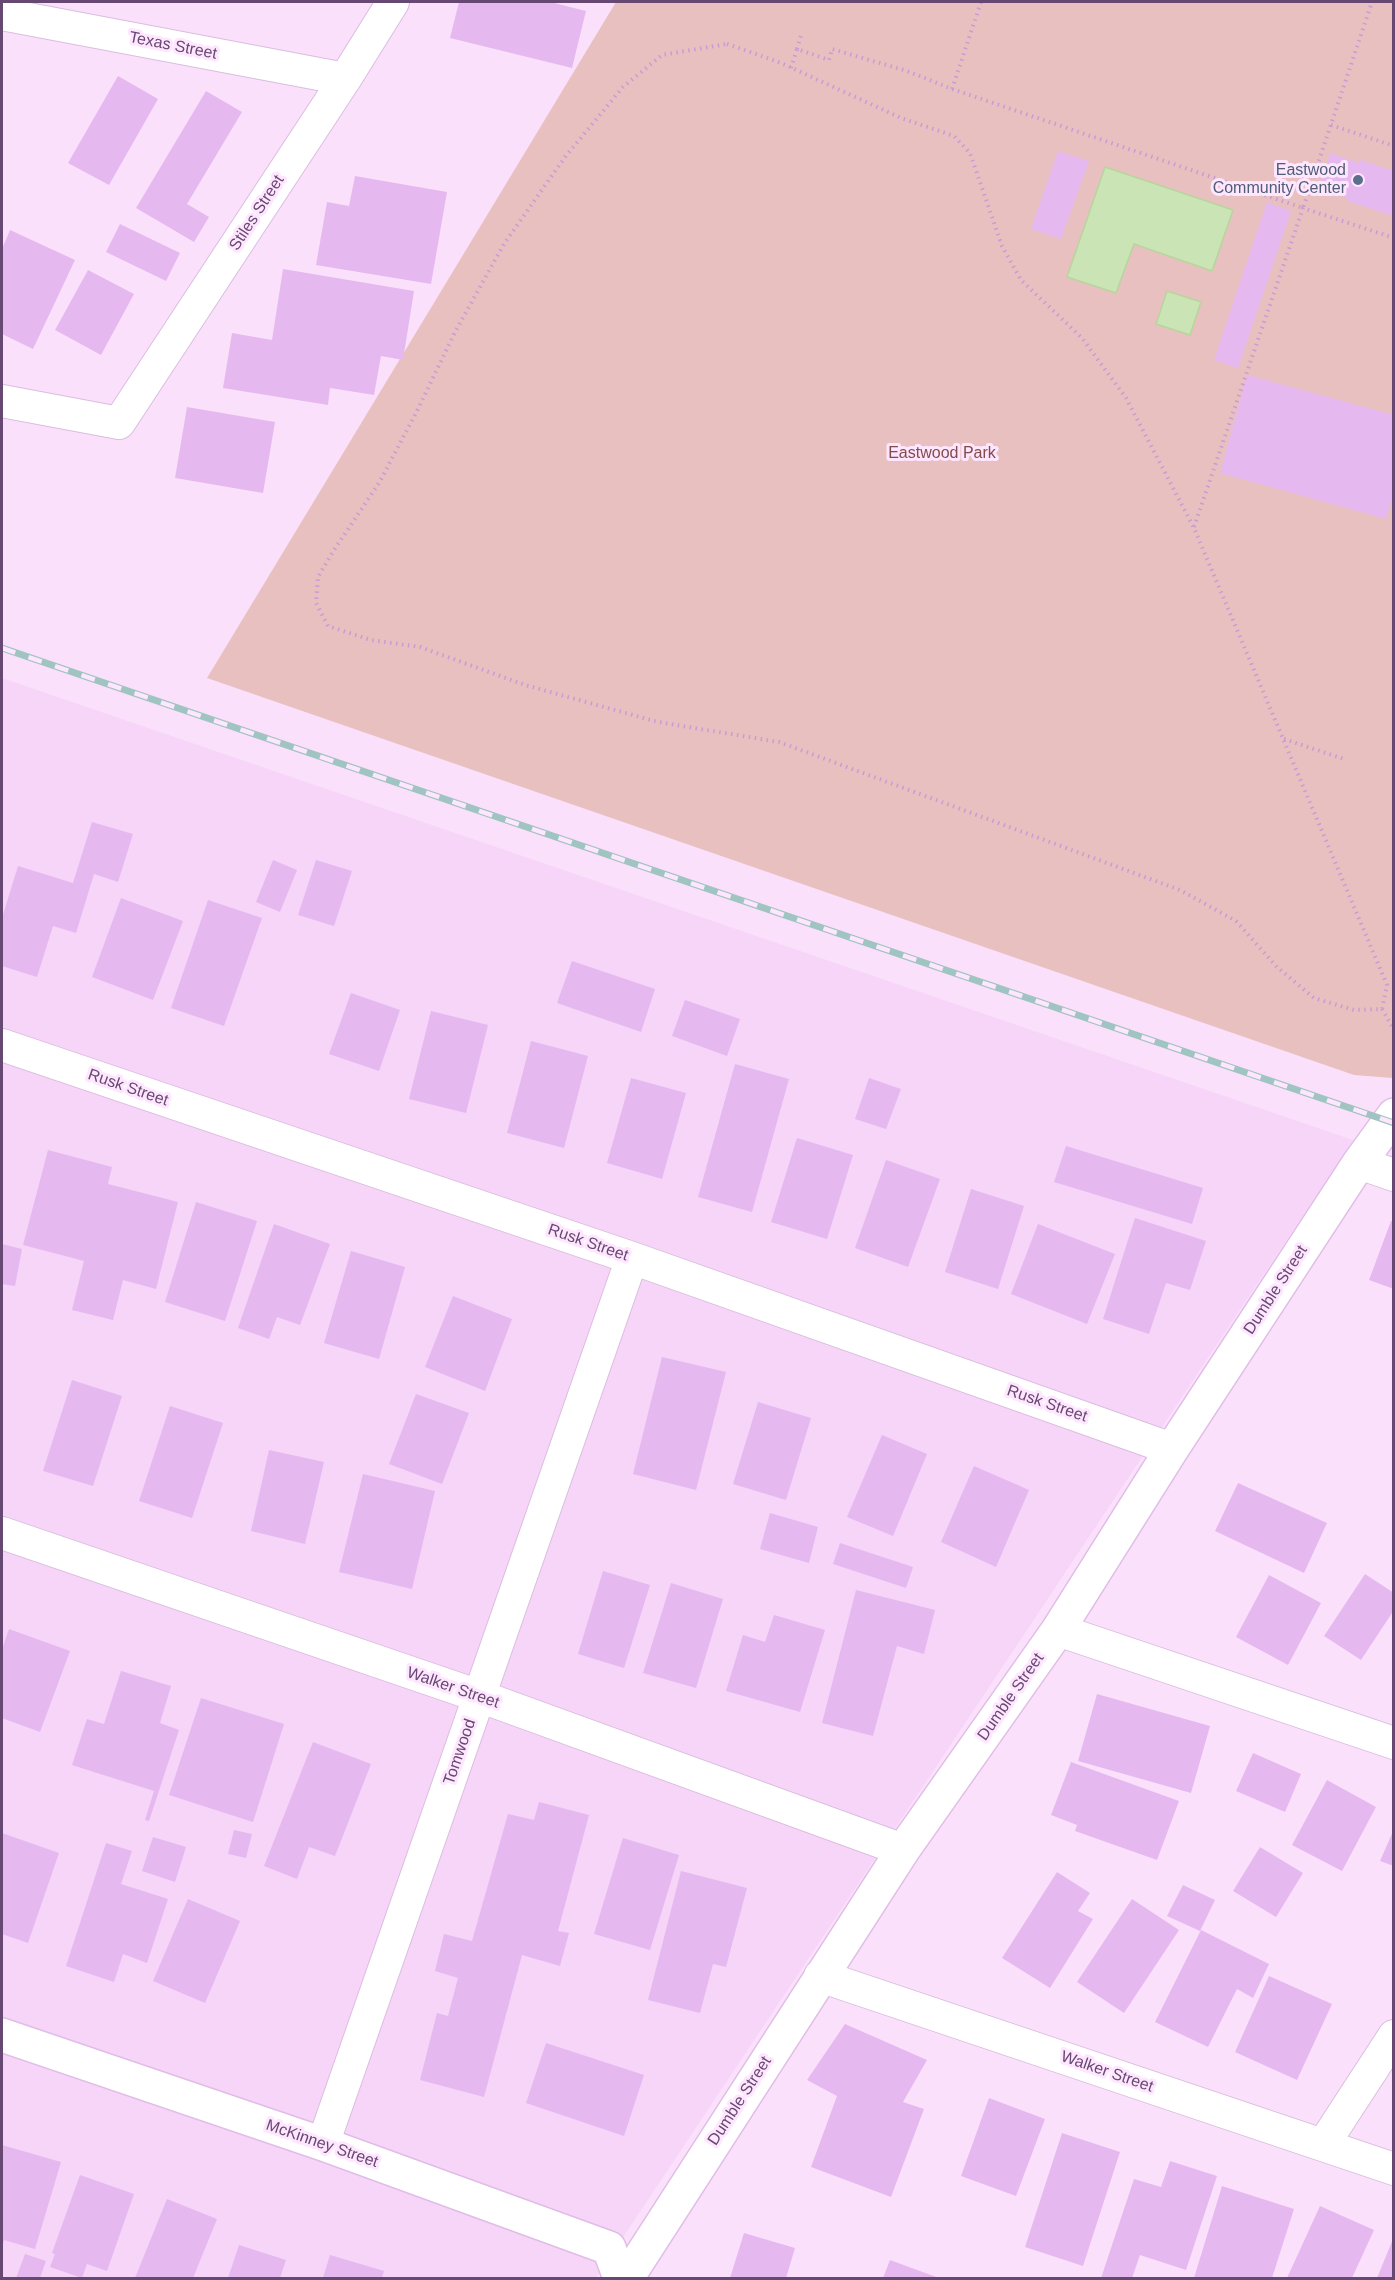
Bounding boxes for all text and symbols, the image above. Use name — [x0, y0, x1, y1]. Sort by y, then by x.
street label: Texas Street — [128, 28, 218, 64]
place label: Eastwood Community Center — [1213, 161, 1346, 199]
street label: Stiles Street — [225, 172, 289, 254]
marker: Eastwood Community Center — [1351, 173, 1365, 187]
park label: Eastwood Park — [888, 444, 996, 464]
street label: Rusk Street — [85, 1065, 171, 1111]
street label: Rusk Street — [545, 1220, 631, 1266]
street label: Dumble Street — [1240, 1242, 1312, 1338]
street label: Rusk Street — [1004, 1381, 1090, 1427]
street label: Dumble Street — [974, 1650, 1048, 1744]
street label: Walker Street — [404, 1663, 502, 1713]
street label: Tomwood — [440, 1717, 480, 1787]
street label: Walker Street — [1058, 2047, 1156, 2097]
street label: Dumble Street — [704, 2053, 776, 2149]
street label: McKinney Street — [263, 2116, 381, 2172]

